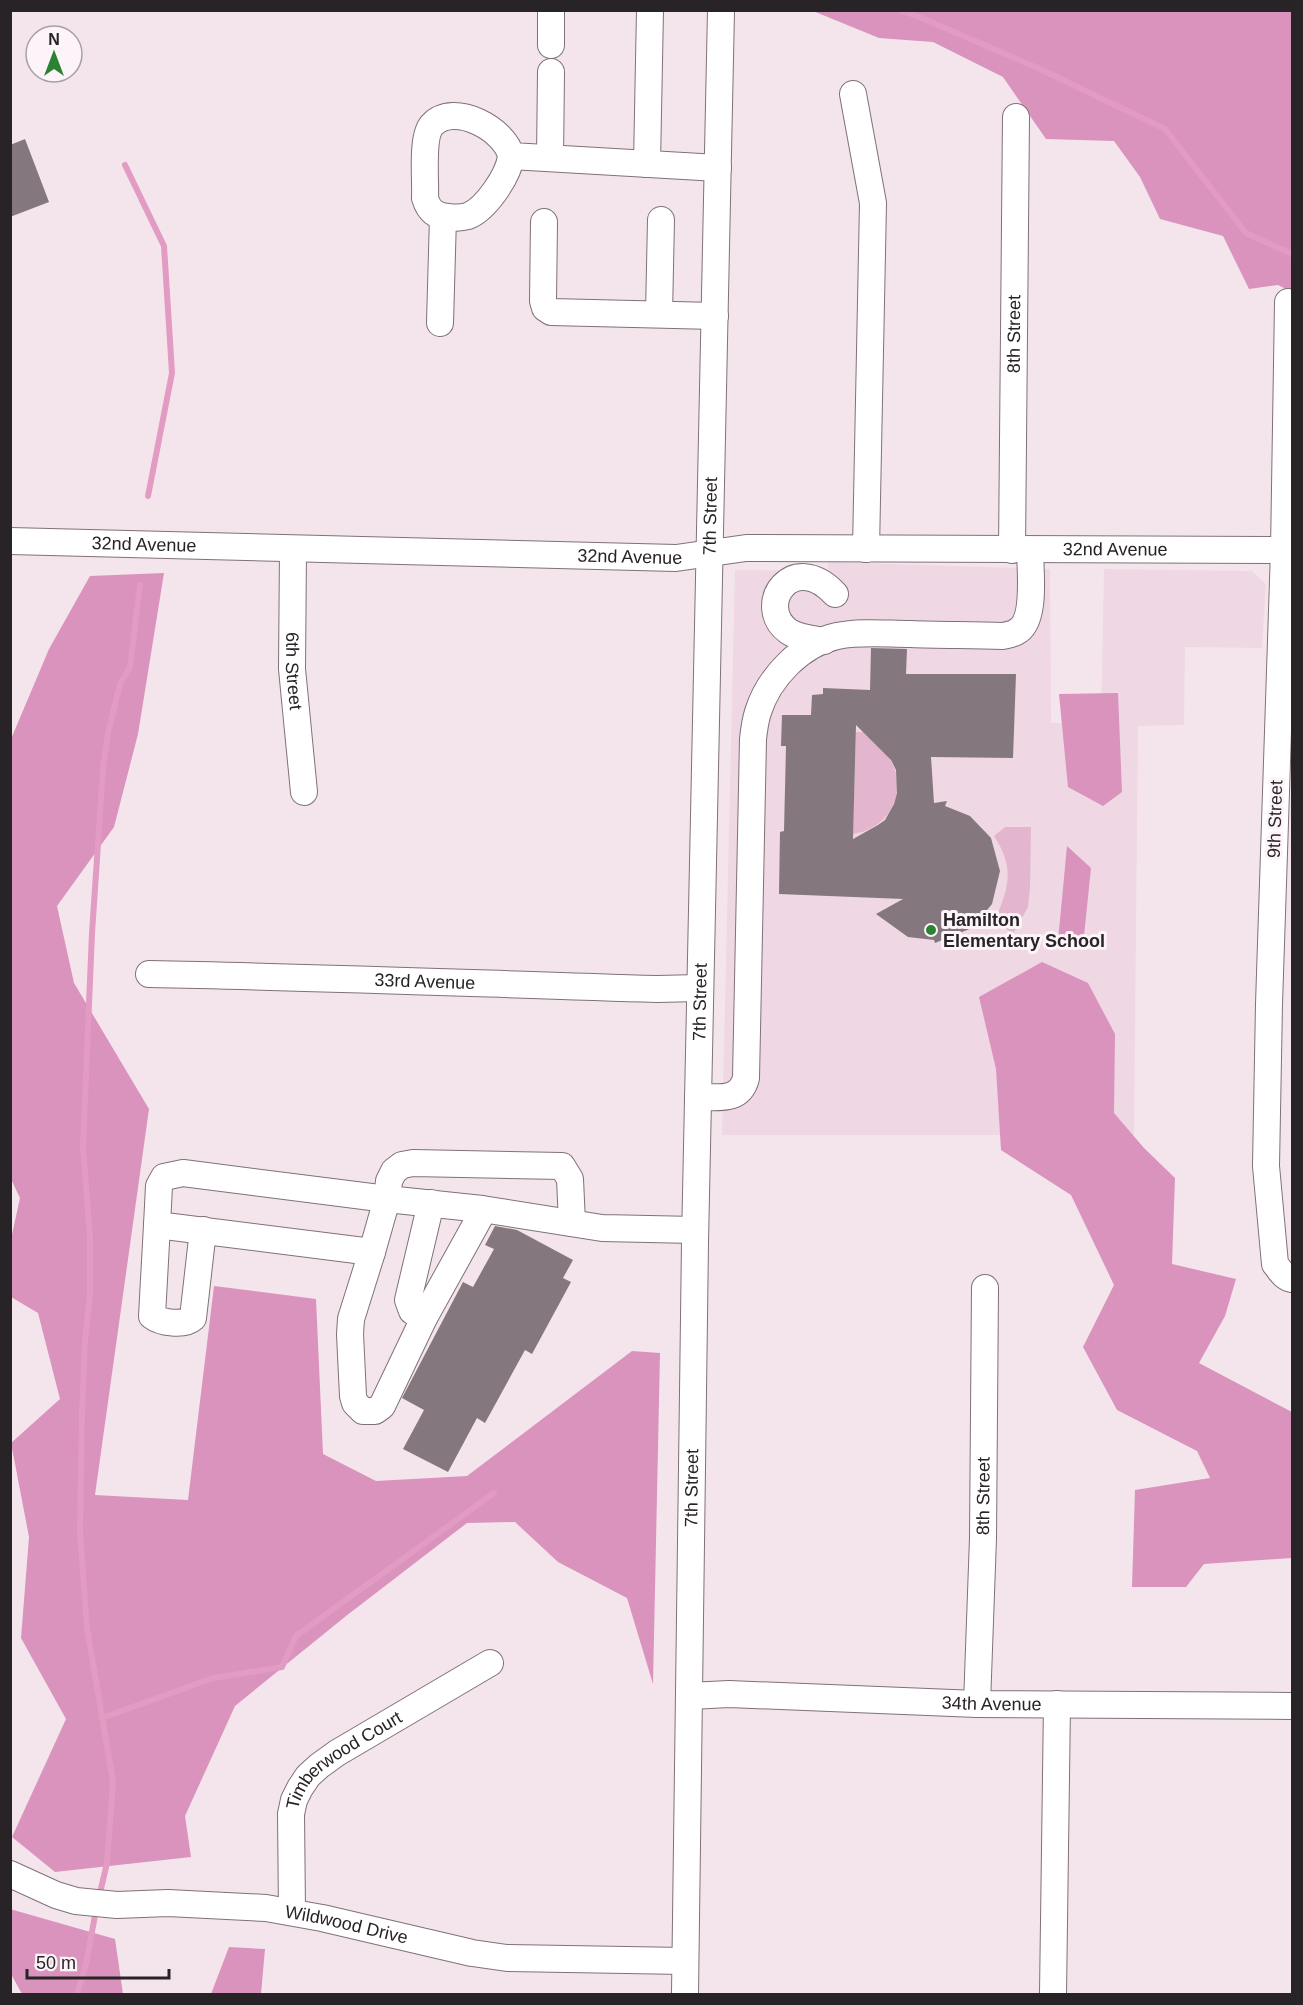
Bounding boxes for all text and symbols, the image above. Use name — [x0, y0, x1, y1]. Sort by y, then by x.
north arrow — [24, 24, 84, 84]
text: N — [48, 31, 60, 48]
street label: 8th Street — [1004, 295, 1024, 373]
street label: 7th Street — [699, 477, 721, 556]
street label: 32nd Avenue — [91, 533, 197, 556]
street label: 32nd Avenue — [1063, 539, 1168, 560]
street label: 32nd Avenue — [577, 545, 684, 568]
street label: 6th Street — [282, 632, 306, 711]
street label: 9th Street — [1264, 780, 1286, 858]
place label: Hamilton Elementary School — [943, 910, 1105, 951]
marker: Hamilton Elementary School — [924, 923, 938, 937]
street label: 7th Street — [689, 963, 711, 1041]
street label: 33rd Avenue — [374, 970, 476, 993]
street label: 7th Street — [681, 1449, 702, 1527]
street label: 8th Street — [973, 1457, 994, 1535]
street label: 34th Avenue — [941, 1693, 1042, 1714]
street label: Timberwood Court — [282, 1707, 405, 1811]
street label: Wildwood Drive — [284, 1902, 410, 1948]
scale bar — [27, 1942, 170, 1980]
text: 50 m — [36, 1953, 76, 1973]

